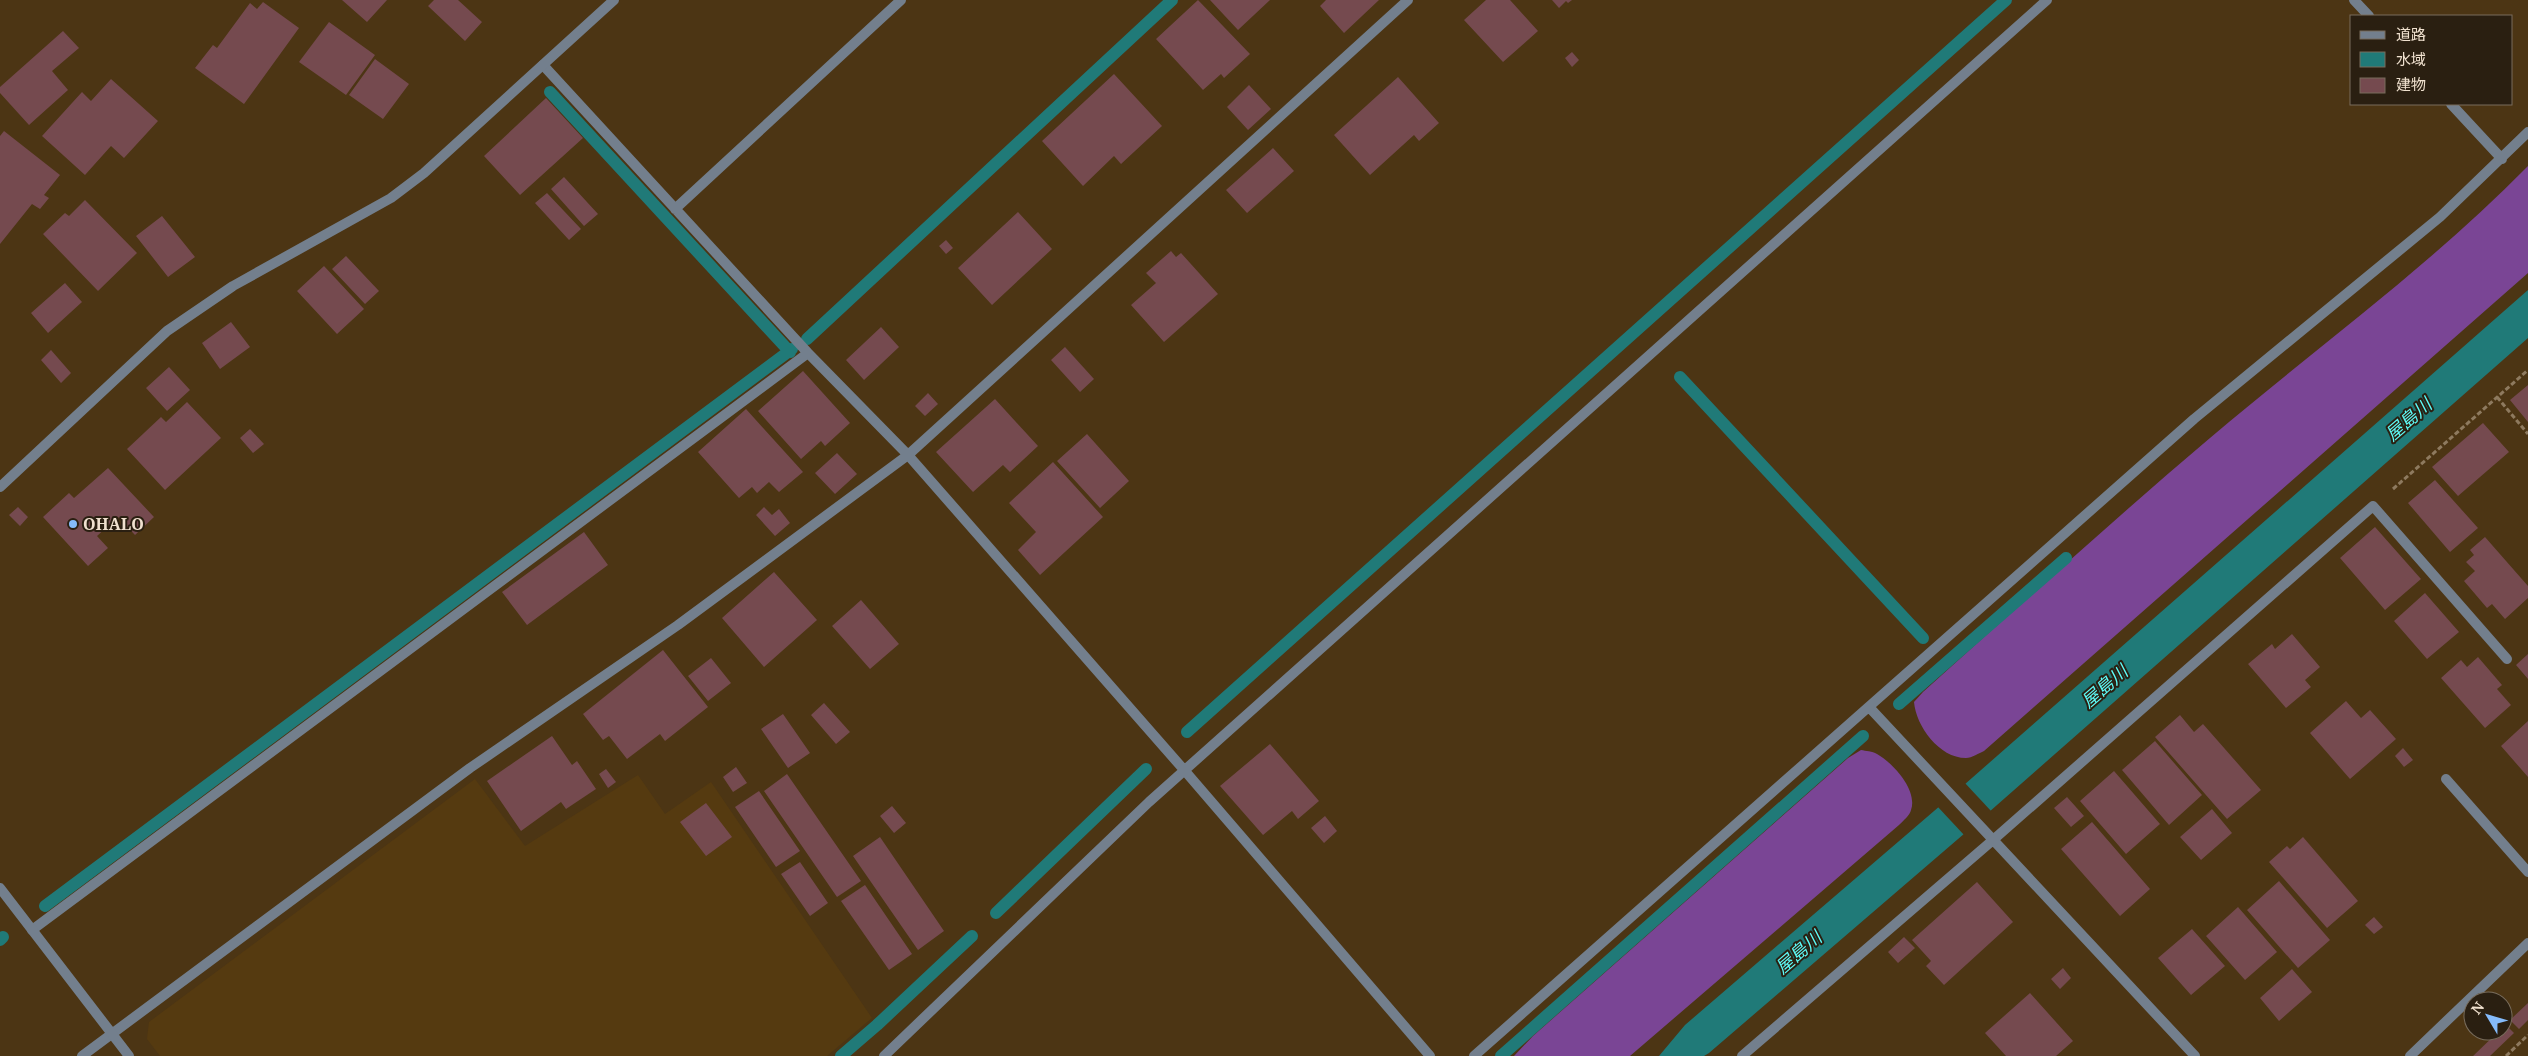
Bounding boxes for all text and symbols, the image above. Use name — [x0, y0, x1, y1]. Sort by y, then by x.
legend — [2350, 15, 2513, 105]
text: 道路 — [2396, 24, 2426, 44]
text: 水域 — [2396, 49, 2426, 69]
text: 建物 — [2396, 74, 2426, 94]
water label: 屋島川 — [2380, 391, 2438, 446]
place label: OHALO — [83, 513, 144, 535]
marker: OHALO — [67, 518, 79, 530]
water label: 屋島川 — [2076, 658, 2134, 713]
water label: 屋島川 — [1770, 924, 1828, 979]
north arrow — [2463, 991, 2513, 1041]
text: N — [2466, 997, 2488, 1018]

